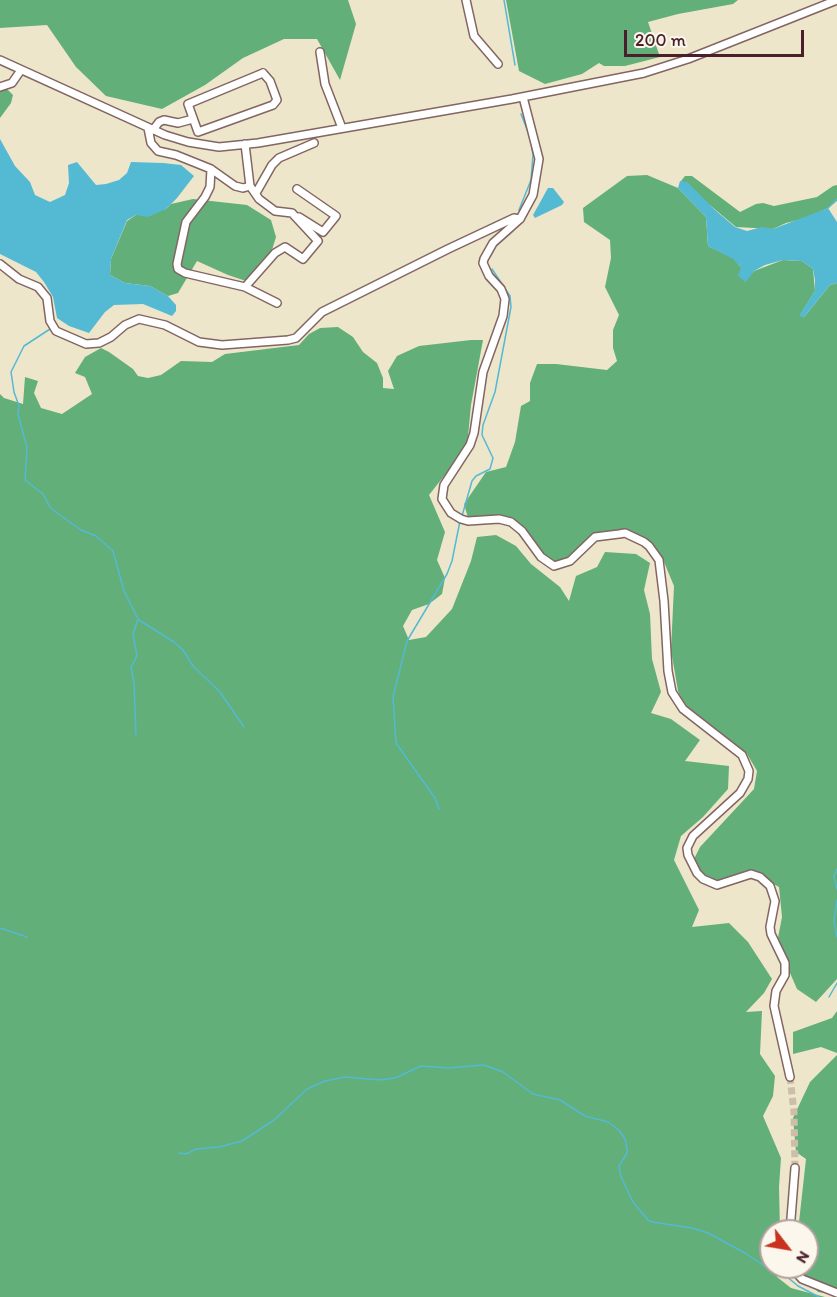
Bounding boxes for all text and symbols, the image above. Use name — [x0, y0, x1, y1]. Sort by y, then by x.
scale bar — [627, 18, 807, 56]
text: 200 m — [635, 29, 686, 51]
north arrow — [759, 1219, 819, 1279]
text: N — [792, 1248, 814, 1267]

